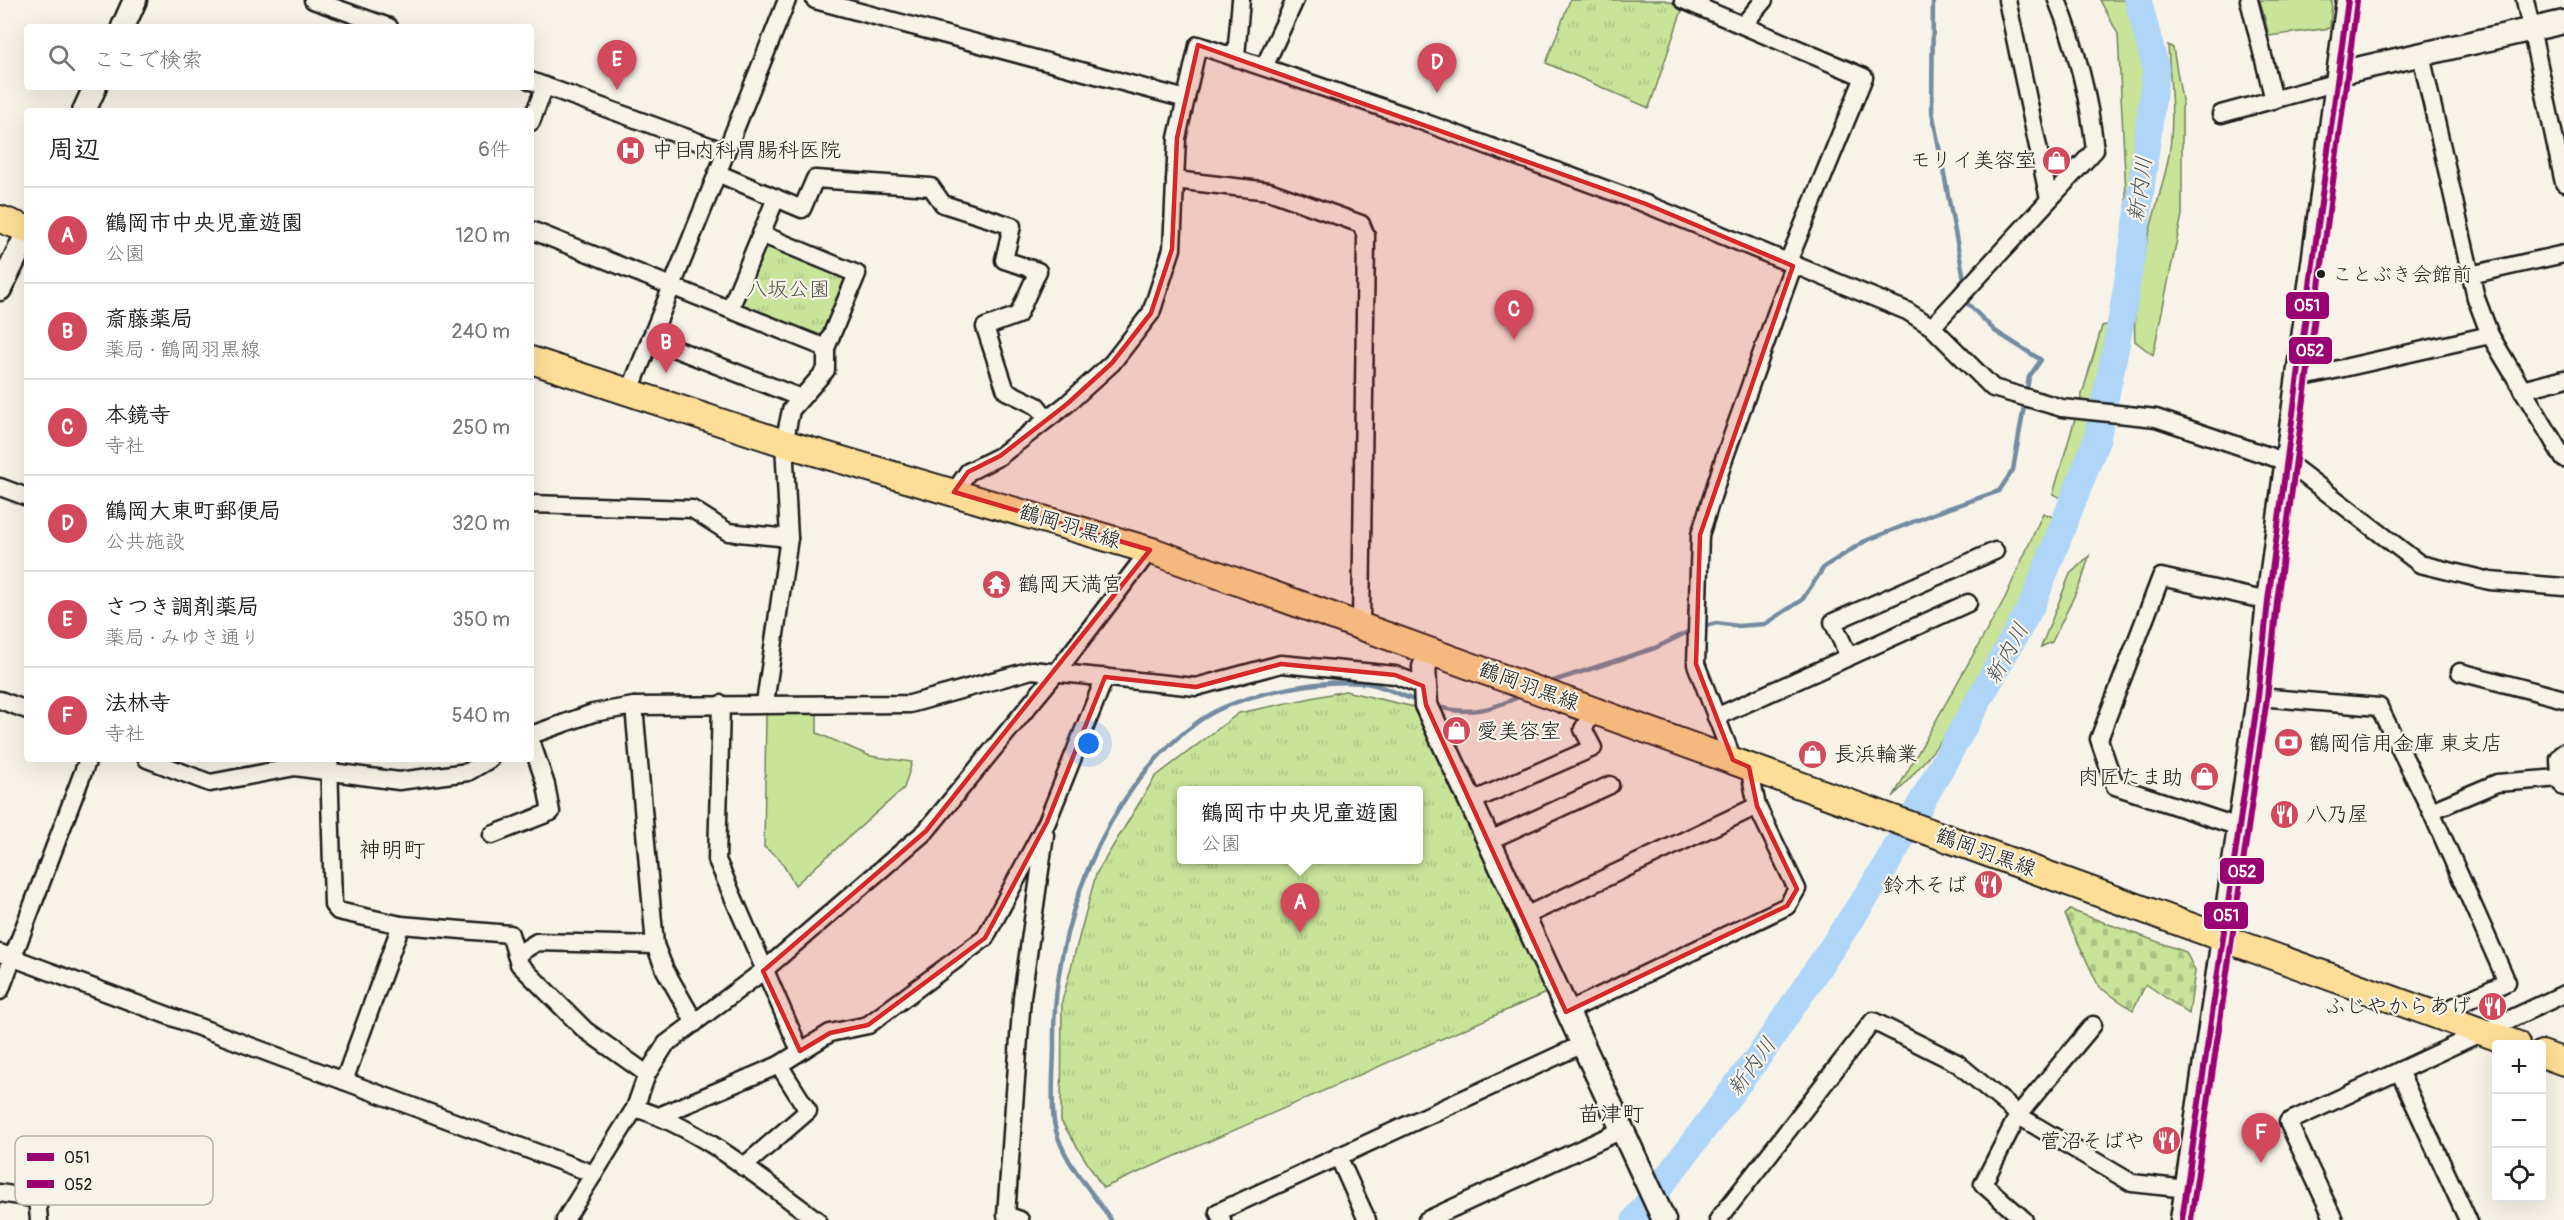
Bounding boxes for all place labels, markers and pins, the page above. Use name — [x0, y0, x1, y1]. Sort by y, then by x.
pin: E — [598, 40, 636, 90]
pin: D — [1418, 44, 1456, 93]
hospital icon: 中目内科胃腸科医院 — [615, 134, 647, 166]
place label: 中目内科胃腸科医院 — [652, 137, 841, 164]
shop icon: モリイ美容室 — [2041, 144, 2073, 176]
place label: モリイ美容室 — [1910, 147, 2036, 174]
place label: ことぶき会館前 — [2332, 262, 2472, 287]
marker: ことぶき会館前 — [2315, 268, 2327, 280]
pin: C — [1494, 290, 1534, 340]
pin: B — [646, 324, 686, 373]
temple icon: 鶴岡天満宮 — [981, 568, 1013, 600]
place label: 鶴岡天満宮 — [1018, 571, 1123, 598]
shop icon: 愛美容室 — [1440, 715, 1472, 747]
place label: 愛美容室 — [1477, 718, 1561, 745]
bank icon: 鶴岡信用金庫 東支店 — [2272, 727, 2304, 759]
place label: 鶴岡信用金庫 東支店 — [2309, 730, 2503, 757]
shop icon: 長浜輪業 — [1797, 738, 1829, 770]
place label: 長浜輪業 — [1834, 741, 1918, 768]
shop icon: 肉匠たま助 — [2188, 761, 2220, 793]
place label: 肉匠たま助 — [2078, 764, 2183, 791]
restaurant icon: 八乃屋 — [2269, 798, 2301, 830]
place label: 八乃屋 — [2306, 801, 2369, 828]
restaurant icon: 鈴木そば — [1972, 869, 2004, 901]
place label: 鈴木そば — [1883, 872, 1967, 899]
pin: A — [1280, 884, 1320, 933]
restaurant icon: ふじやからあげ — [2476, 990, 2508, 1022]
place label: ふじやからあげ — [2324, 993, 2471, 1020]
pin: F — [2242, 1114, 2280, 1163]
restaurant icon: 菅沼そばや — [2150, 1125, 2182, 1157]
place label: 菅沼そばや — [2040, 1128, 2145, 1155]

